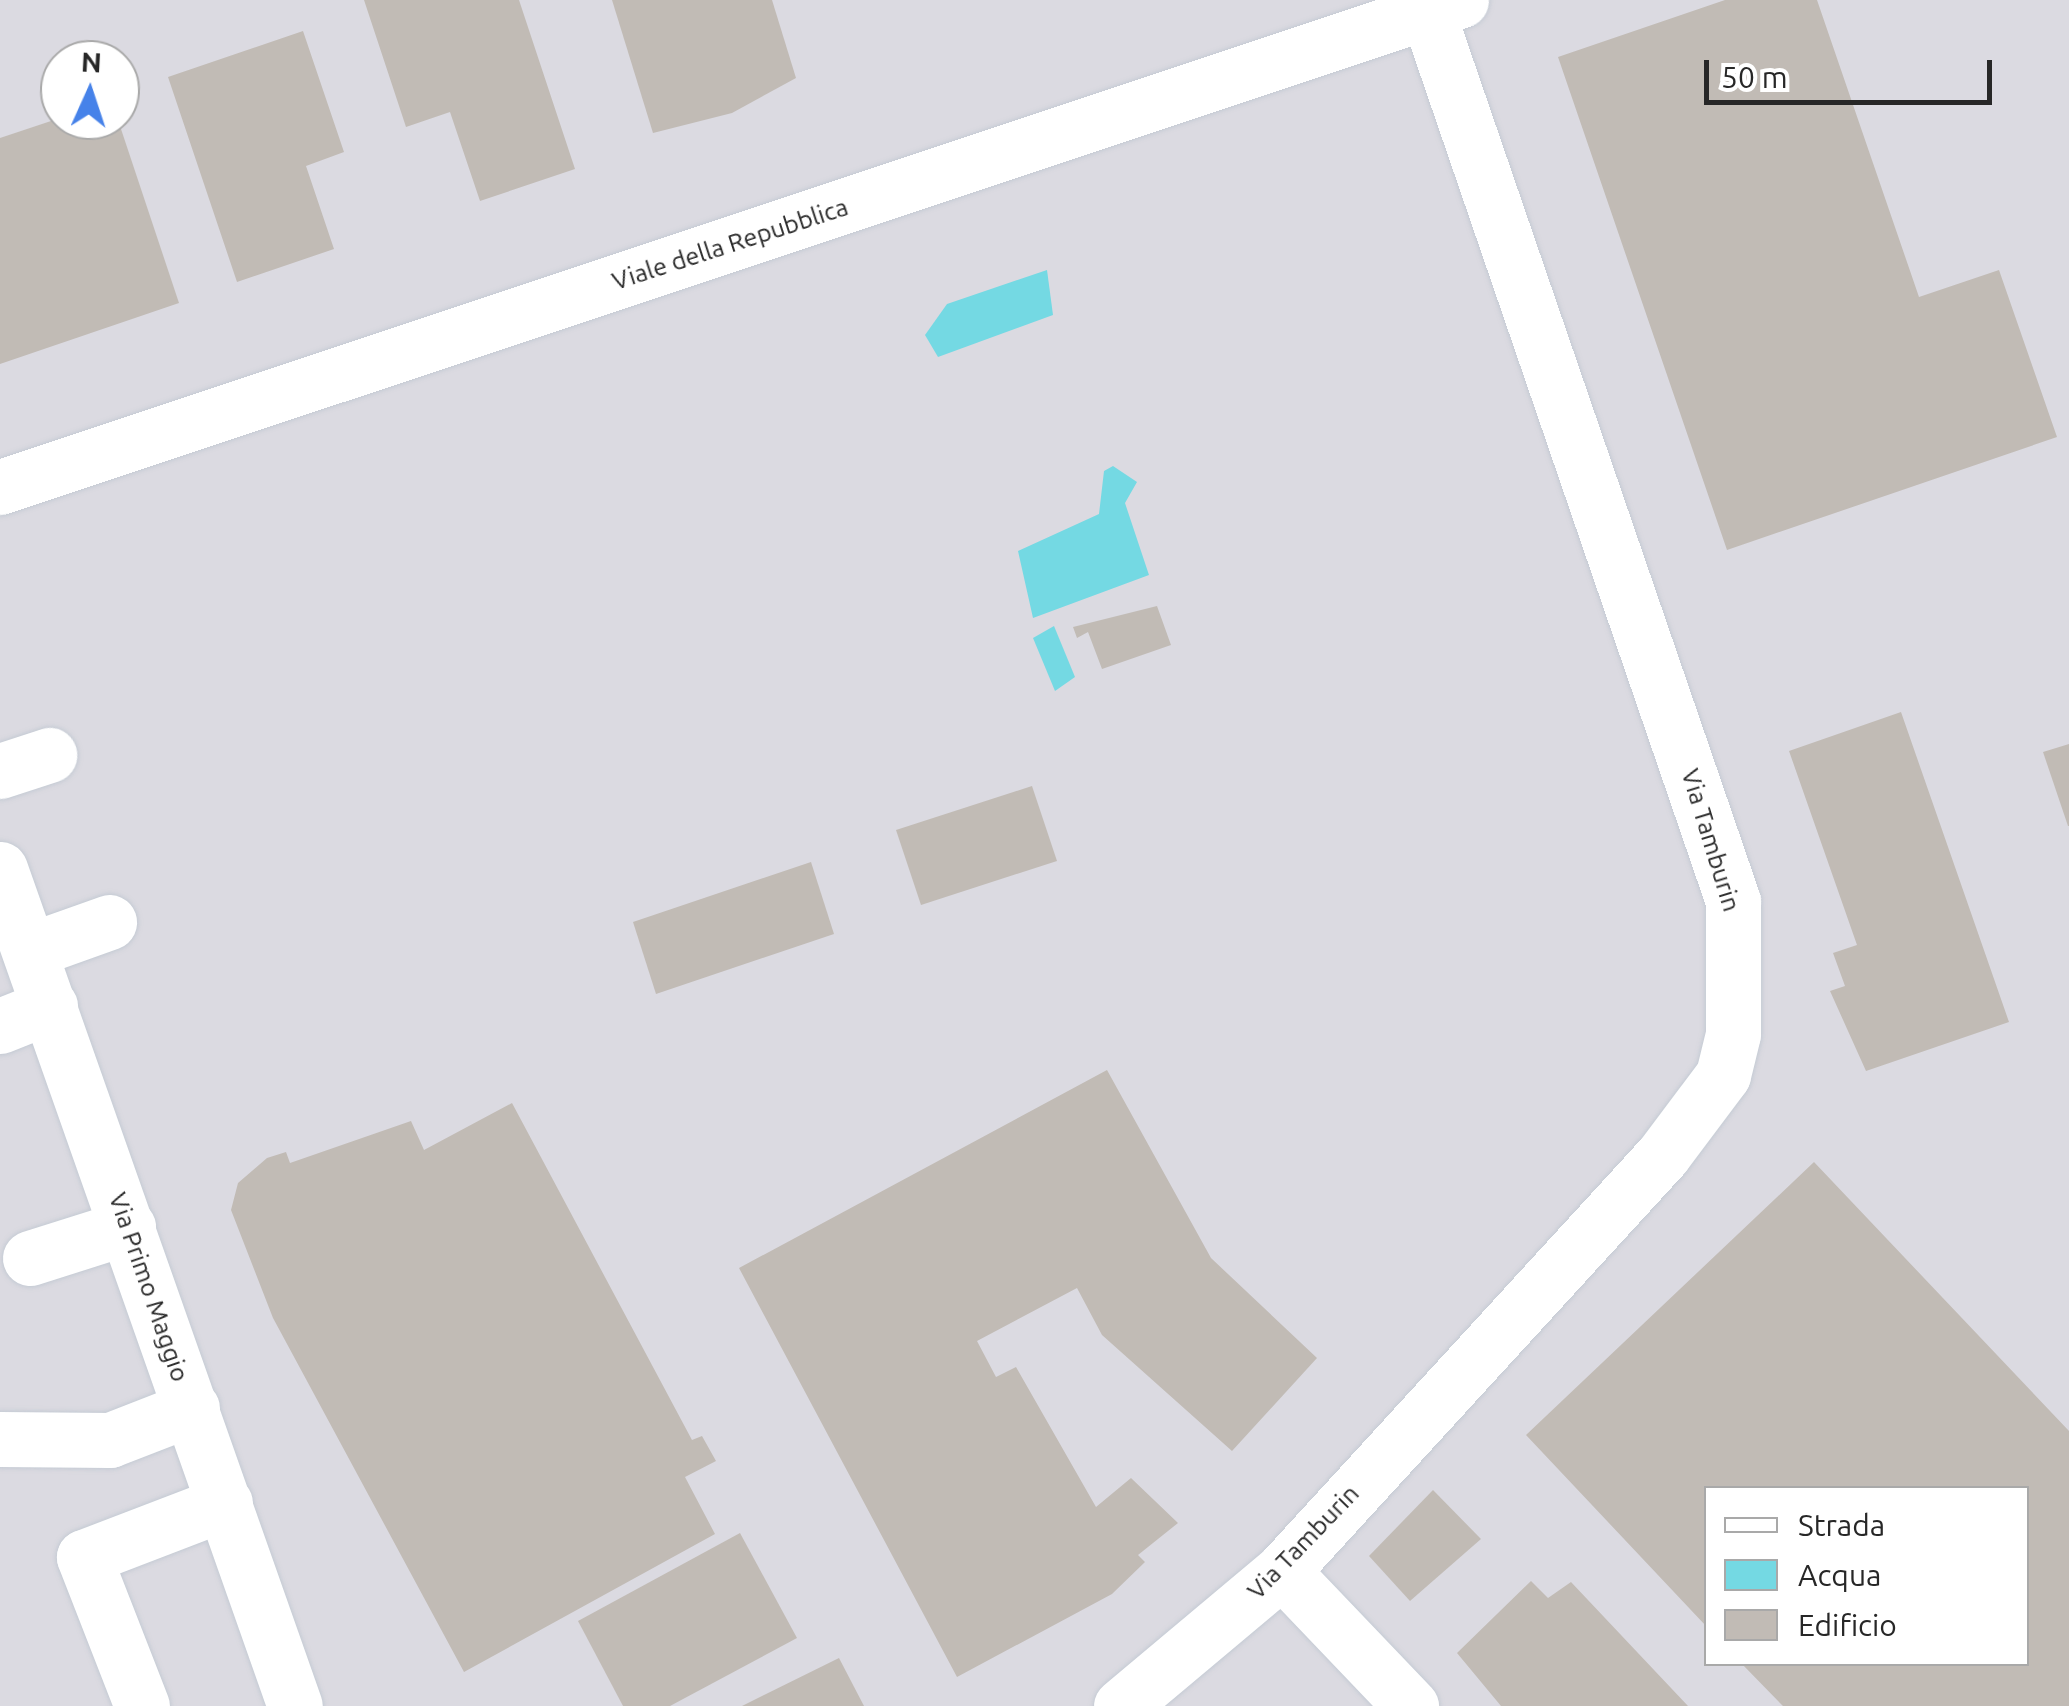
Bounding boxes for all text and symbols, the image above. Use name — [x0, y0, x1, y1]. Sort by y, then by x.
north arrow — [40, 40, 140, 140]
scale bar — [1709, 40, 1996, 102]
text: N — [80, 46, 103, 78]
text: 50 m — [1721, 60, 1788, 94]
street label: Viale della Repubblica — [608, 192, 852, 296]
street label: Via Tamburin — [1675, 765, 1747, 915]
street label: Via Primo Maggio — [103, 1189, 195, 1385]
street label: Via Tamburin — [1241, 1479, 1365, 1605]
legend — [1704, 1486, 2029, 1666]
text: Strada — [1798, 1508, 1885, 1542]
text: Acqua — [1798, 1558, 1881, 1592]
text: Edificio — [1798, 1608, 1897, 1642]

